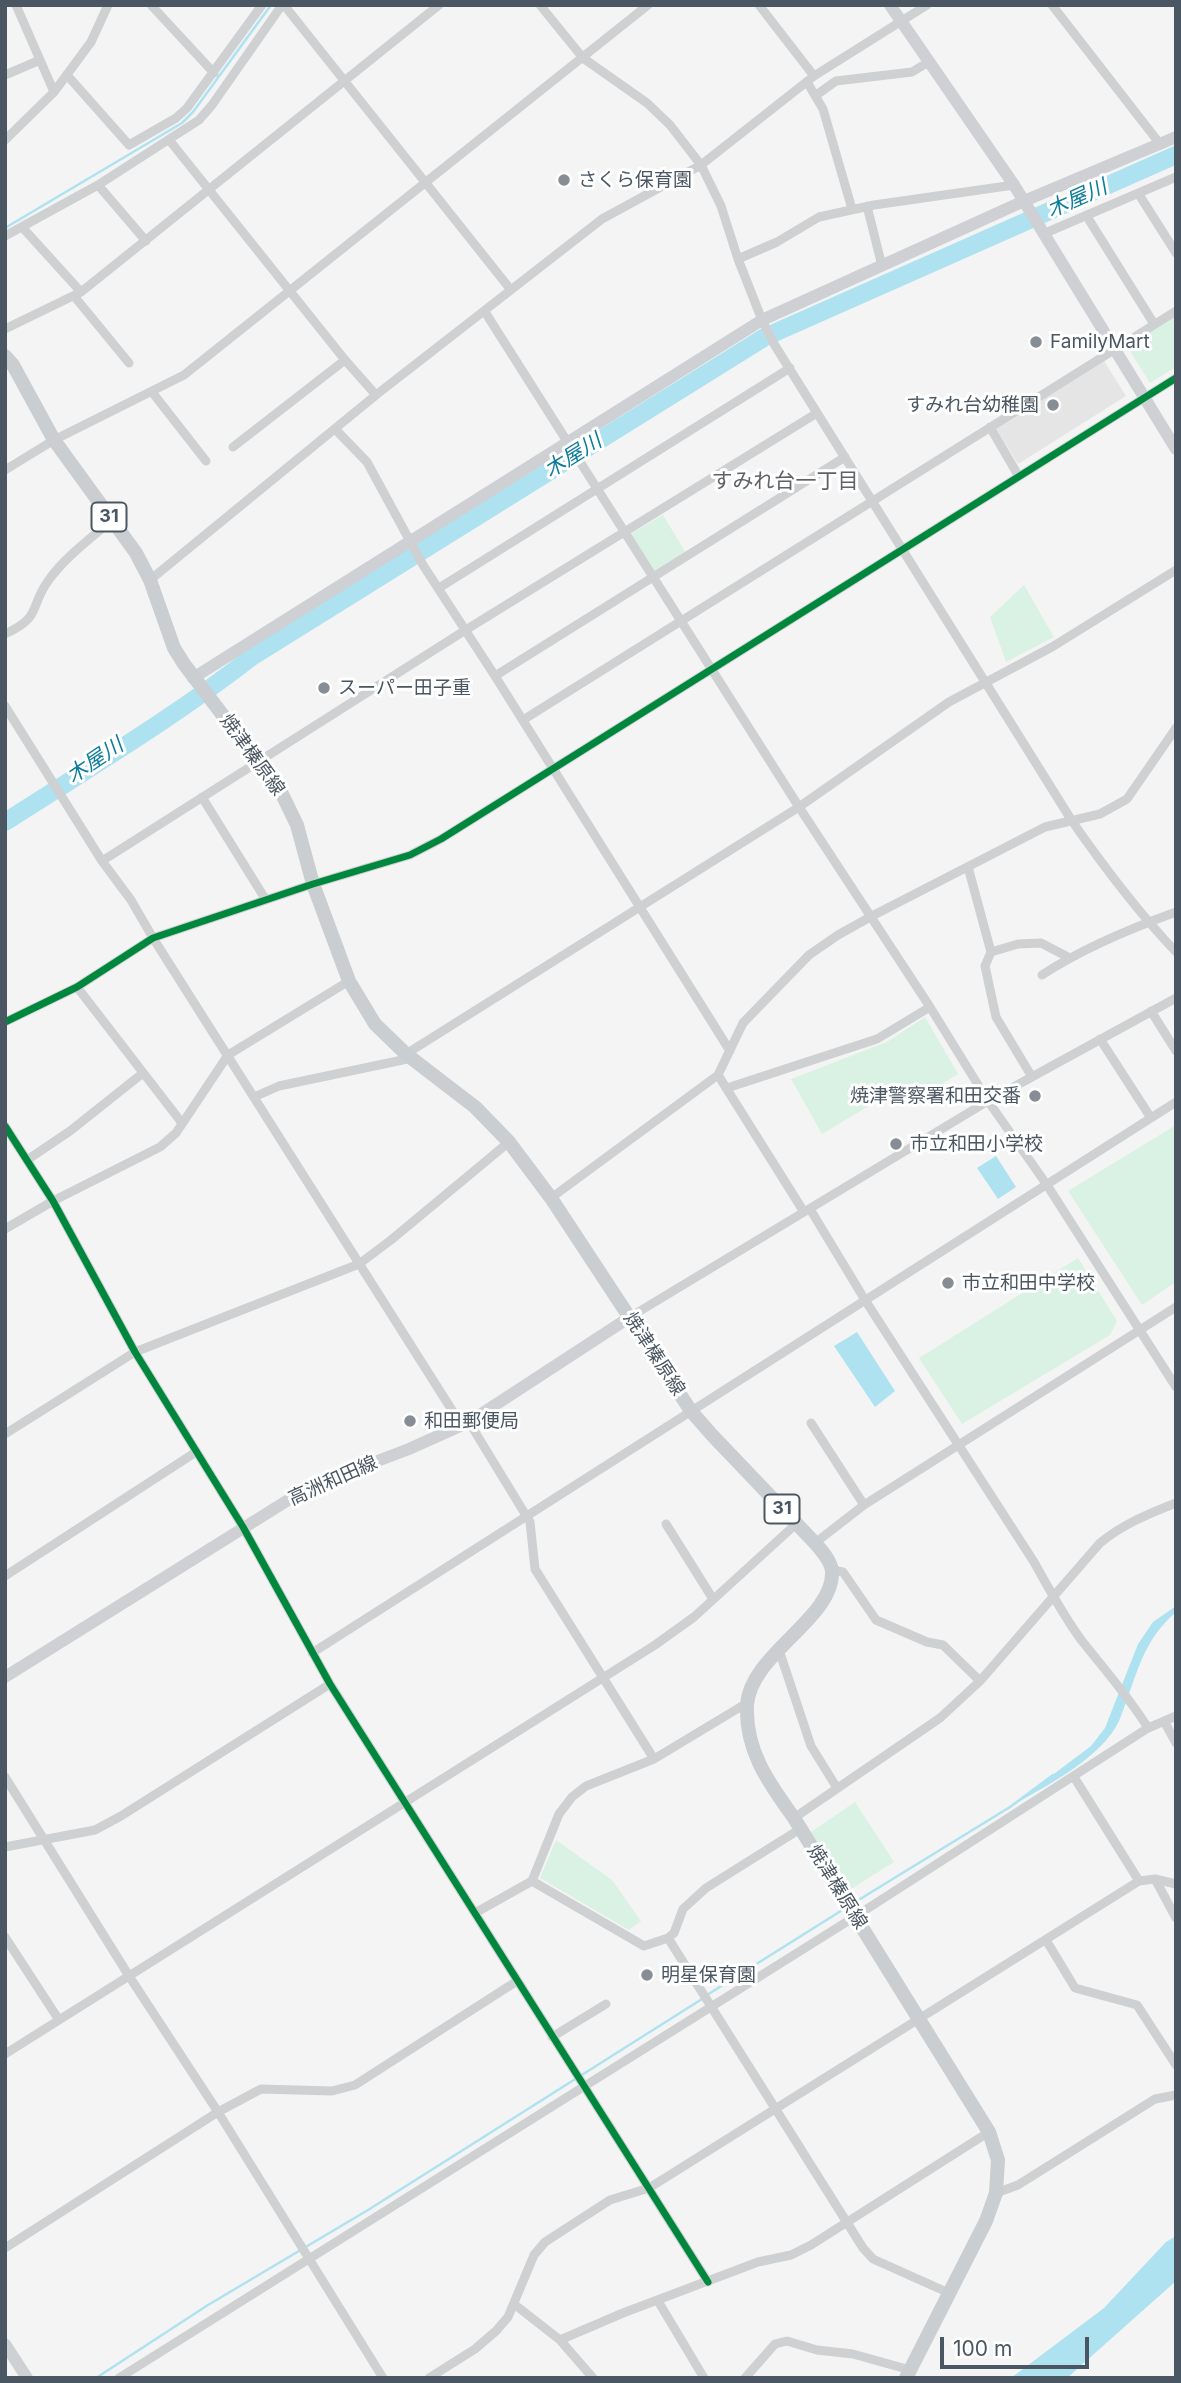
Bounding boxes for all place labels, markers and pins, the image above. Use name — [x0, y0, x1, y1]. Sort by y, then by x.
place label: さくら保育園 — [578, 169, 692, 191]
marker: さくら保育園 — [556, 172, 572, 188]
place label: FamilyMart — [1050, 331, 1150, 353]
marker: FamilyMart — [1028, 334, 1044, 350]
place label: すみれ台幼稚園 — [906, 394, 1039, 416]
marker: すみれ台幼稚園 — [1045, 397, 1061, 413]
place label: スーパー田子重 — [338, 677, 471, 699]
marker: スーパー田子重 — [316, 680, 332, 696]
place label: 焼津警察署和田交番 — [850, 1085, 1021, 1107]
marker: 焼津警察署和田交番 — [1027, 1088, 1043, 1104]
place label: 市立和田小学校 — [910, 1133, 1043, 1155]
marker: 市立和田小学校 — [888, 1136, 904, 1152]
place label: 市立和田中学校 — [962, 1272, 1095, 1294]
marker: 市立和田中学校 — [940, 1275, 956, 1291]
place label: 和田郵便局 — [424, 1410, 519, 1432]
marker: 和田郵便局 — [402, 1413, 418, 1429]
place label: 明星保育園 — [661, 1964, 756, 1986]
marker: 明星保育園 — [639, 1967, 655, 1983]

